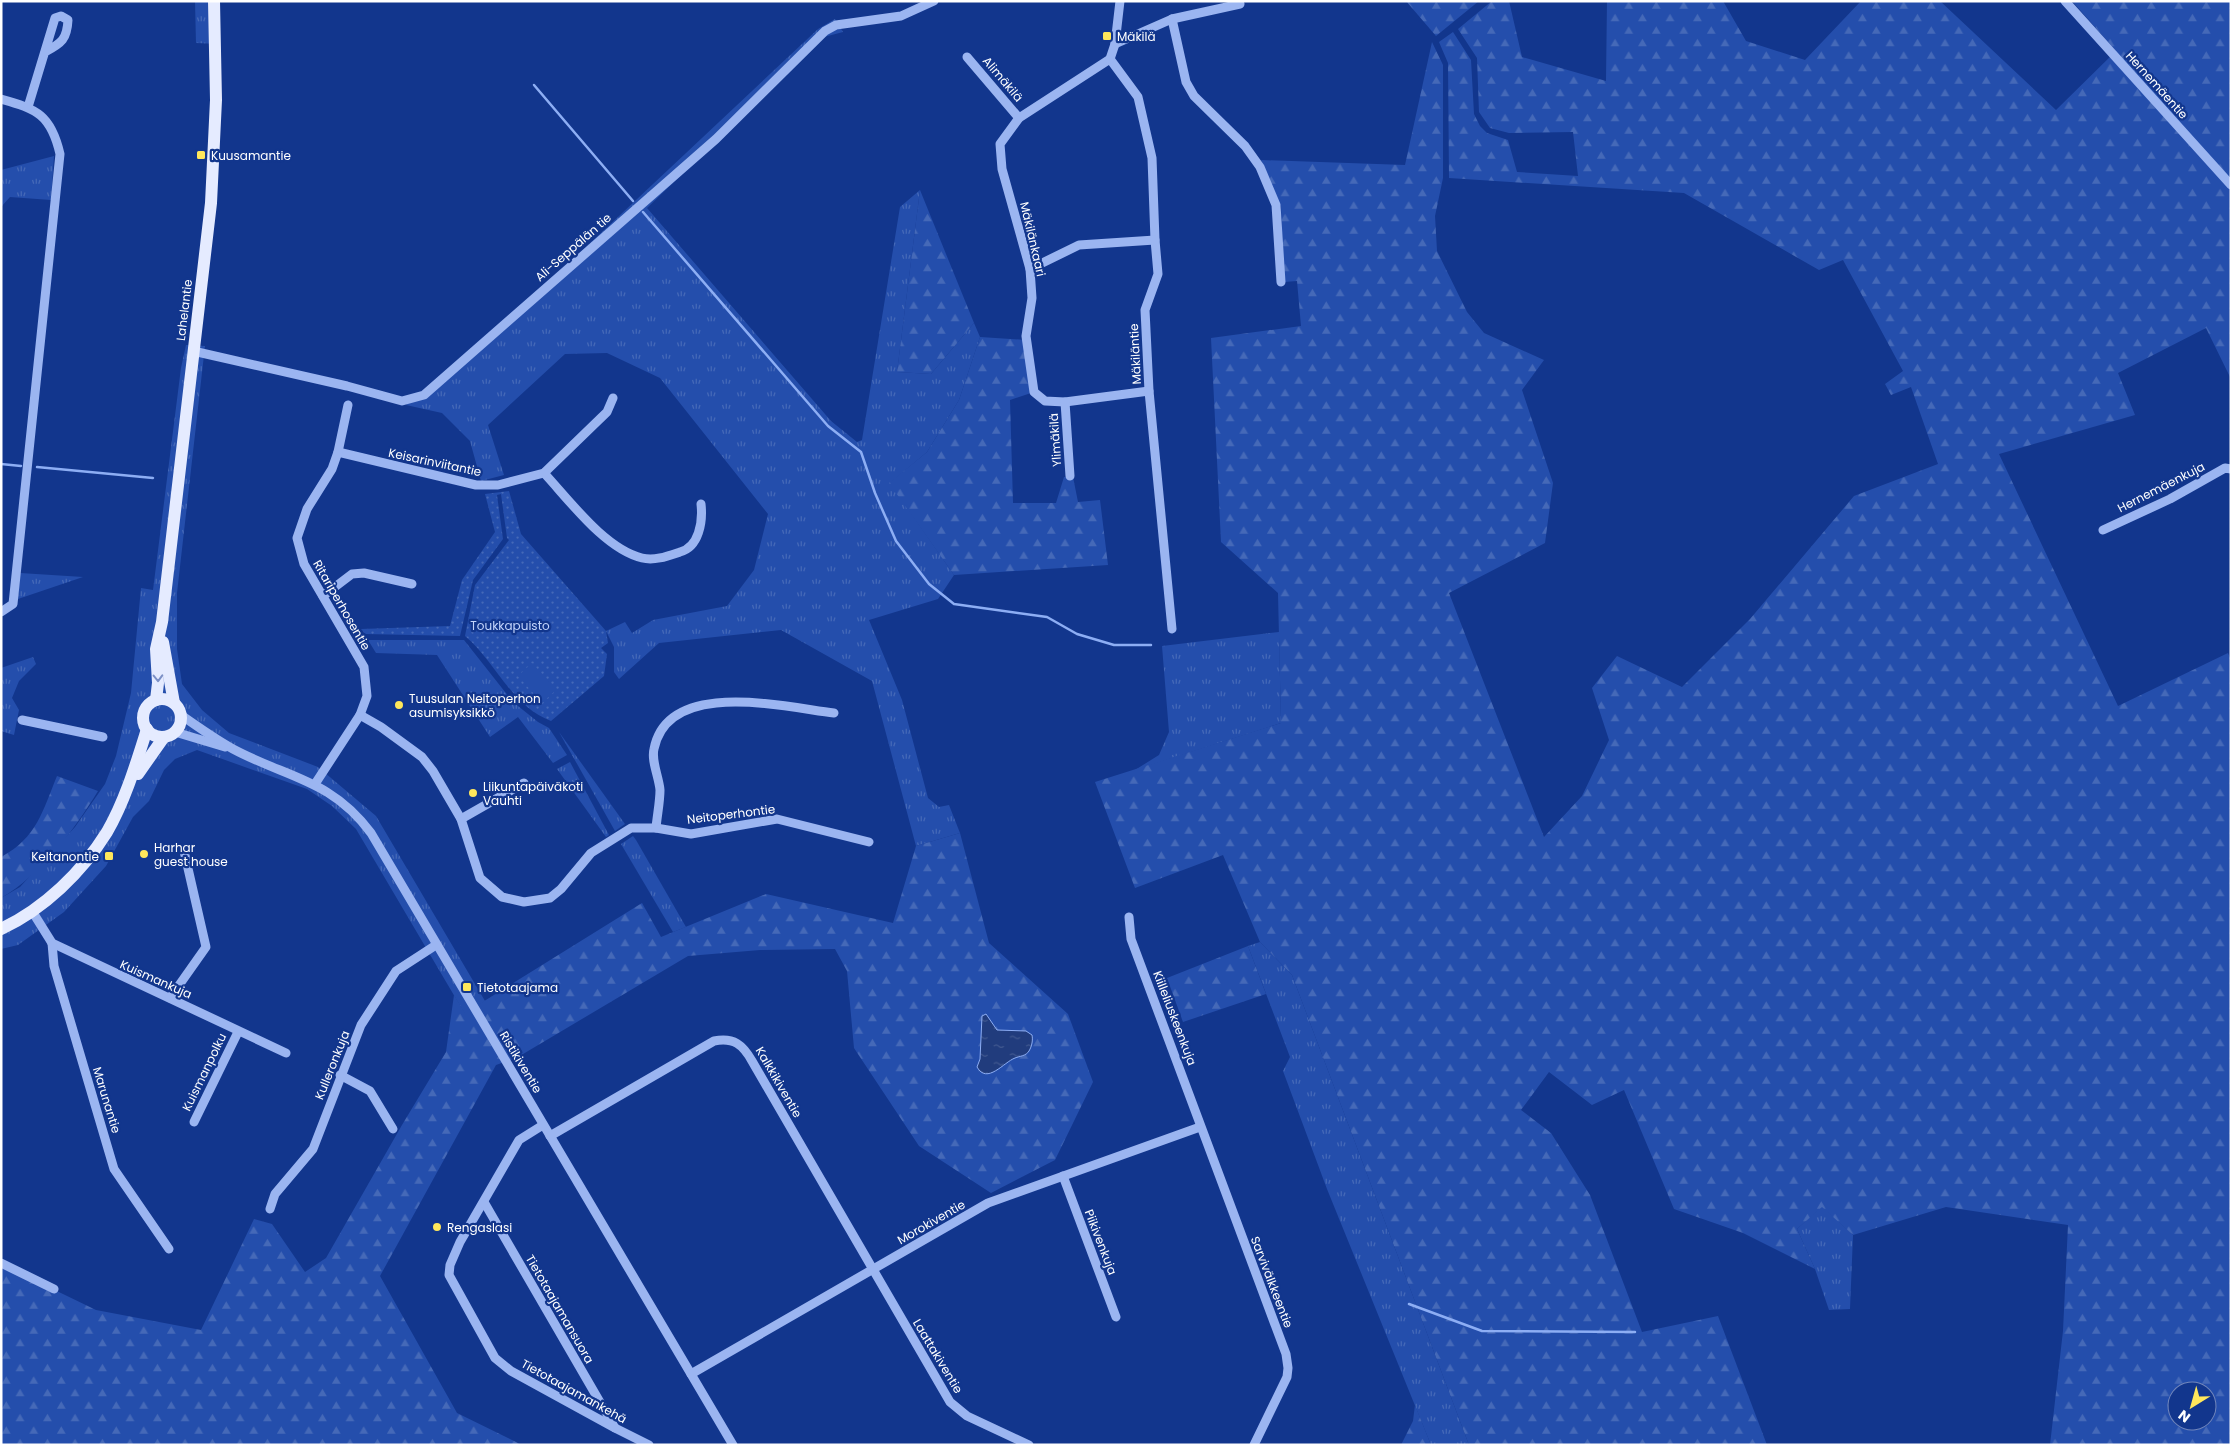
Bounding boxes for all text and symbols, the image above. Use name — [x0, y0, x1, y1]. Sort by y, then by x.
place label: Mäkilä — [1117, 28, 1156, 45]
marker: Mäkilä — [1101, 30, 1113, 42]
street label: Hernemäentie — [2122, 47, 2192, 123]
street label: Alimäkilä — [979, 53, 1027, 105]
place label: Kuusamantie — [211, 147, 291, 164]
marker: Kuusamantie — [195, 149, 207, 161]
street label: Mäkilänkaari — [1016, 200, 1050, 278]
street label: Ali-Seppälän tie — [531, 209, 615, 285]
street label: Lahelantie — [172, 278, 196, 342]
street label: Mäkiläntie — [1125, 323, 1145, 385]
street label: Ylimäkilä — [1045, 413, 1065, 467]
street label: Keisarinviitantie — [387, 444, 483, 480]
street label: Hernemäenkuja — [2114, 458, 2208, 516]
street label: Ritariperhosentie — [309, 557, 375, 653]
park label: Toukkapuisto — [470, 617, 550, 634]
one-way arrow — [153, 674, 163, 682]
place label: Tuusulan Neitoperhon asumisyksikkö — [409, 690, 541, 721]
marker: Tuusulan Neitoperhon asumisyksikkö — [393, 699, 405, 711]
place label: Liikuntapäiväkoti Vauhti — [483, 778, 583, 809]
marker: Liikuntapäiväkoti Vauhti — [467, 787, 479, 799]
street label: Neitoperhontie — [686, 800, 776, 828]
place label: Harhar guest house — [154, 839, 228, 870]
place label: Keltanontie — [31, 848, 99, 865]
marker: Harhar guest house — [138, 848, 150, 860]
marker: Keltanontie — [103, 850, 115, 862]
street label: Kuismankuja — [117, 956, 195, 1002]
street label: Kiilleliuskeenkuja — [1149, 968, 1201, 1068]
place label: Tietotaajama — [477, 979, 558, 996]
marker: Tietotaajama — [461, 981, 473, 993]
street label: Kulleronkuja — [310, 1028, 354, 1102]
street label: Ristikiventie — [496, 1028, 546, 1096]
street label: Kuismanpolku — [178, 1030, 230, 1114]
street label: Kalkkikiventie — [752, 1043, 806, 1121]
street label: Marunantie — [89, 1065, 125, 1135]
street label: Morokiventie — [894, 1196, 968, 1248]
street label: Piikivenkuja — [1081, 1207, 1121, 1277]
place label: Rengaslasi — [447, 1219, 512, 1236]
marker: Rengaslasi — [431, 1221, 443, 1233]
street label: Sarvivälkkeentie — [1247, 1234, 1297, 1330]
street label: Tietotaajamansuora — [522, 1251, 598, 1367]
street label: Laattakiventie — [909, 1316, 967, 1396]
street label: Tietotaajamankehä — [518, 1355, 630, 1427]
north arrow — [2167, 1381, 2217, 1431]
text: N — [2174, 1405, 2194, 1428]

